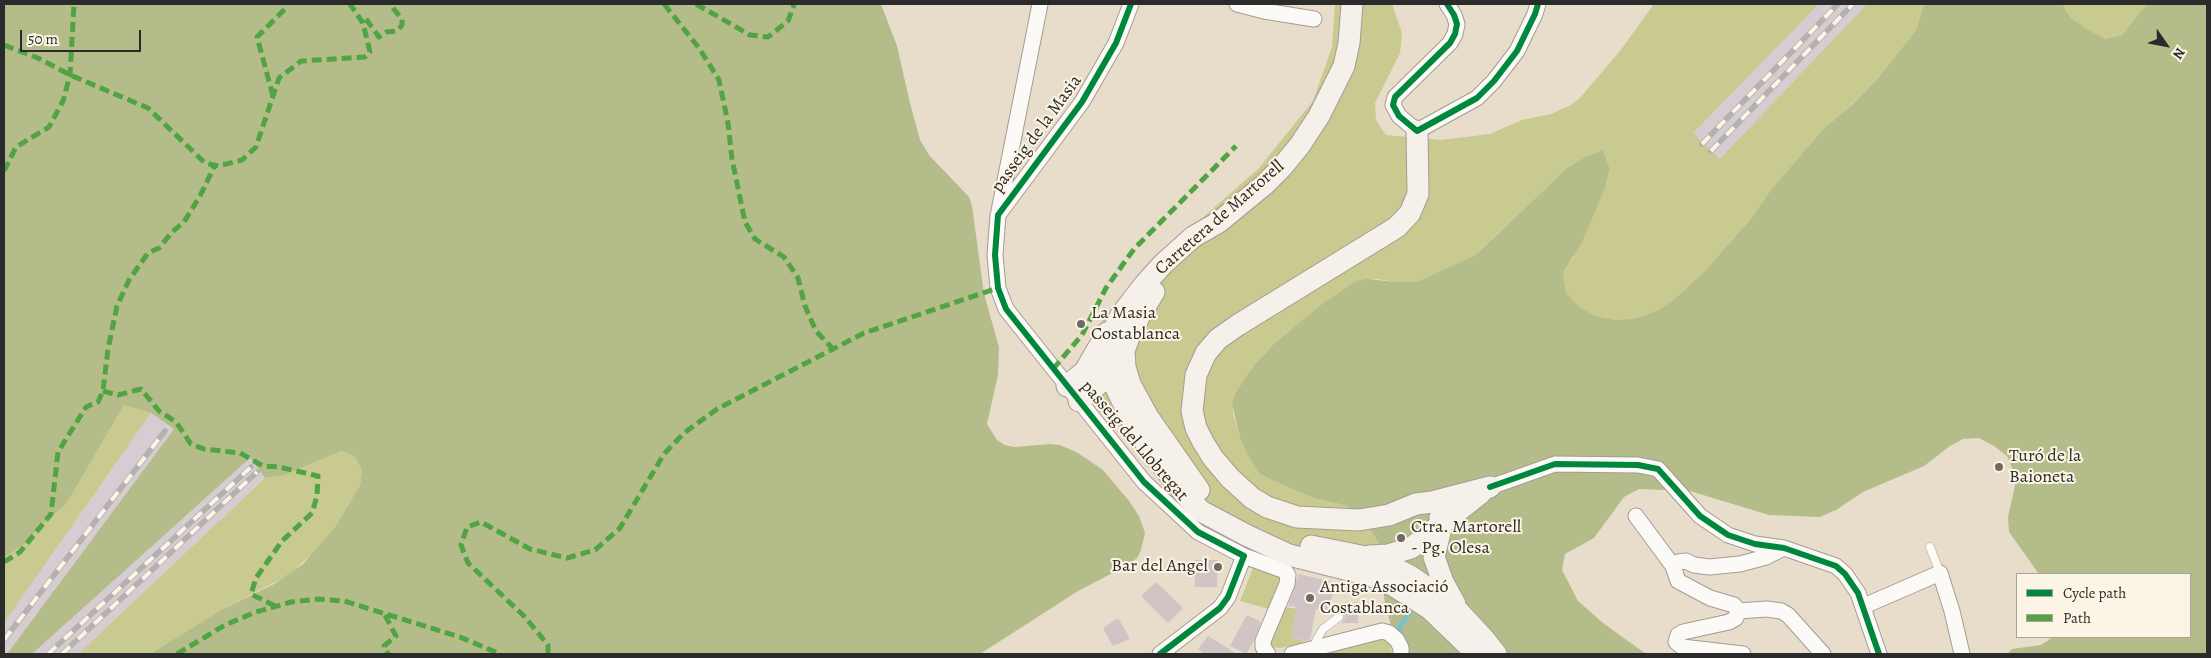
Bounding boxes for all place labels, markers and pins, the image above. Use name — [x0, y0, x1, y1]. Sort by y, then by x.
place label: La Masia Costablanca — [1091, 303, 1180, 346]
marker: La Masia Costablanca — [1075, 318, 1087, 330]
place label: Turó de la Baioneta — [2009, 446, 2081, 488]
marker: Turó de la Baioneta — [1993, 461, 2005, 473]
place label: Ctra. Martorell - Pg. Olesa — [1411, 517, 1521, 560]
marker: Ctra. Martorell - Pg. Olesa — [1395, 532, 1407, 544]
place label: Bar del Angel — [1111, 556, 1208, 578]
marker: Bar del Angel — [1212, 561, 1224, 573]
place label: Antiga Associació Costablanca — [1320, 577, 1448, 620]
marker: Antiga Associació Costablanca — [1304, 592, 1316, 604]

